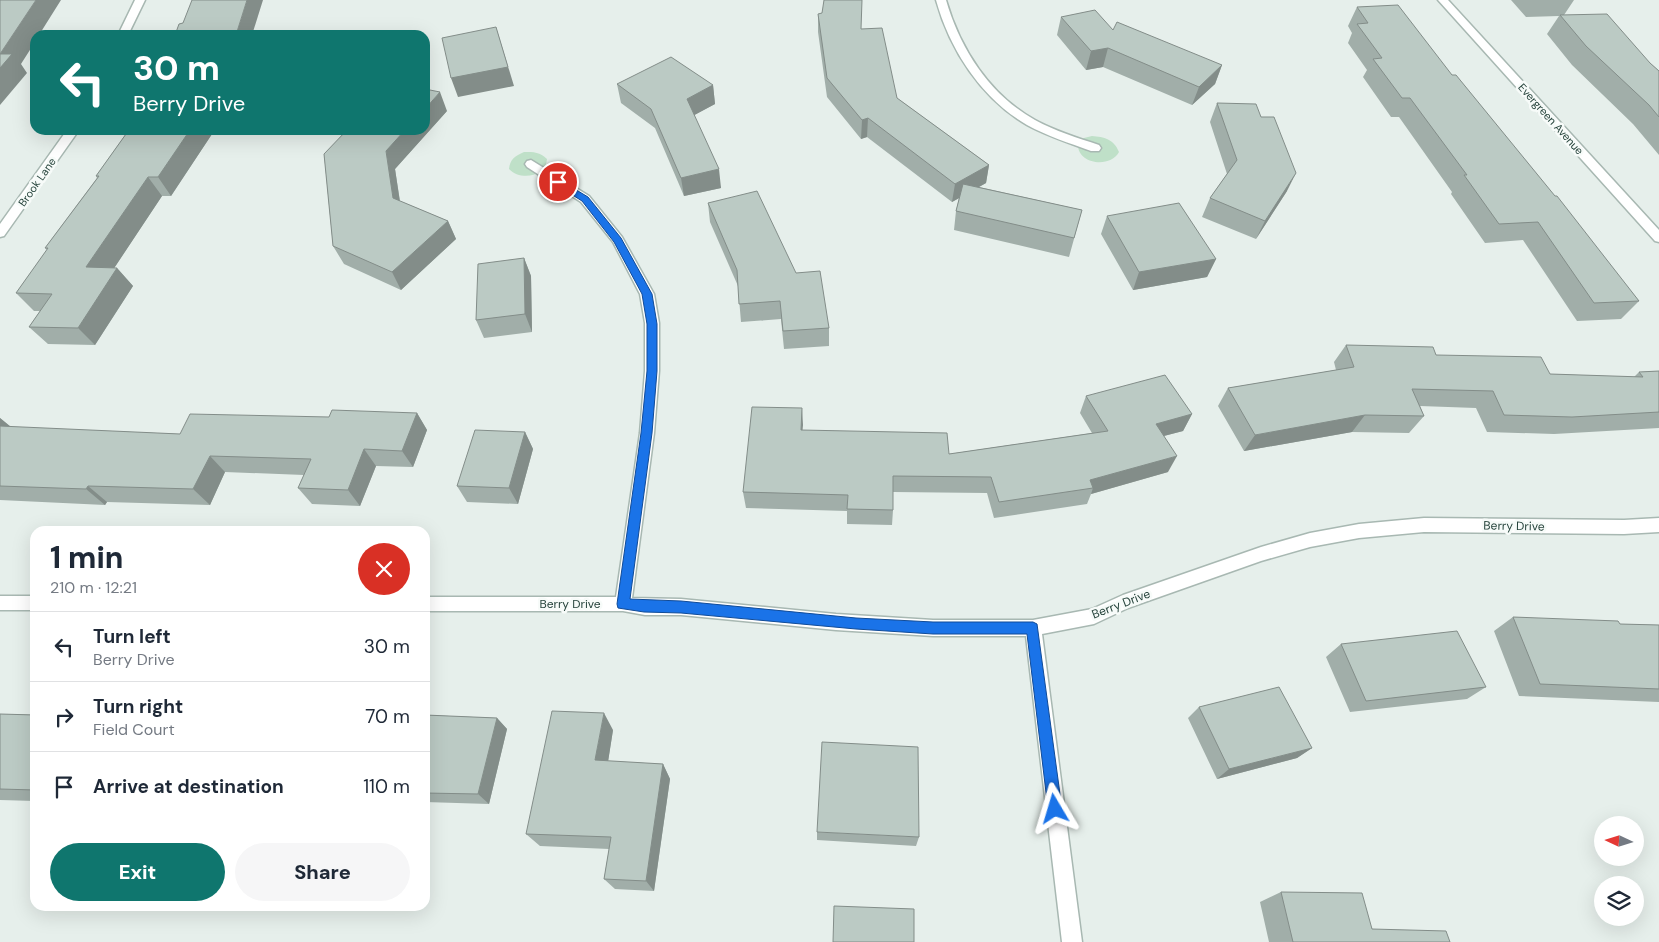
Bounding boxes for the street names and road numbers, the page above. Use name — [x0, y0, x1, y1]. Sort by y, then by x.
street label: Evergreen Avenue — [1515, 80, 1587, 158]
street label: Brook Lane — [15, 155, 59, 209]
street label: Berry Drive — [1483, 517, 1545, 535]
street label: Berry Drive — [1090, 585, 1153, 622]
street label: Berry Drive — [539, 596, 601, 612]

